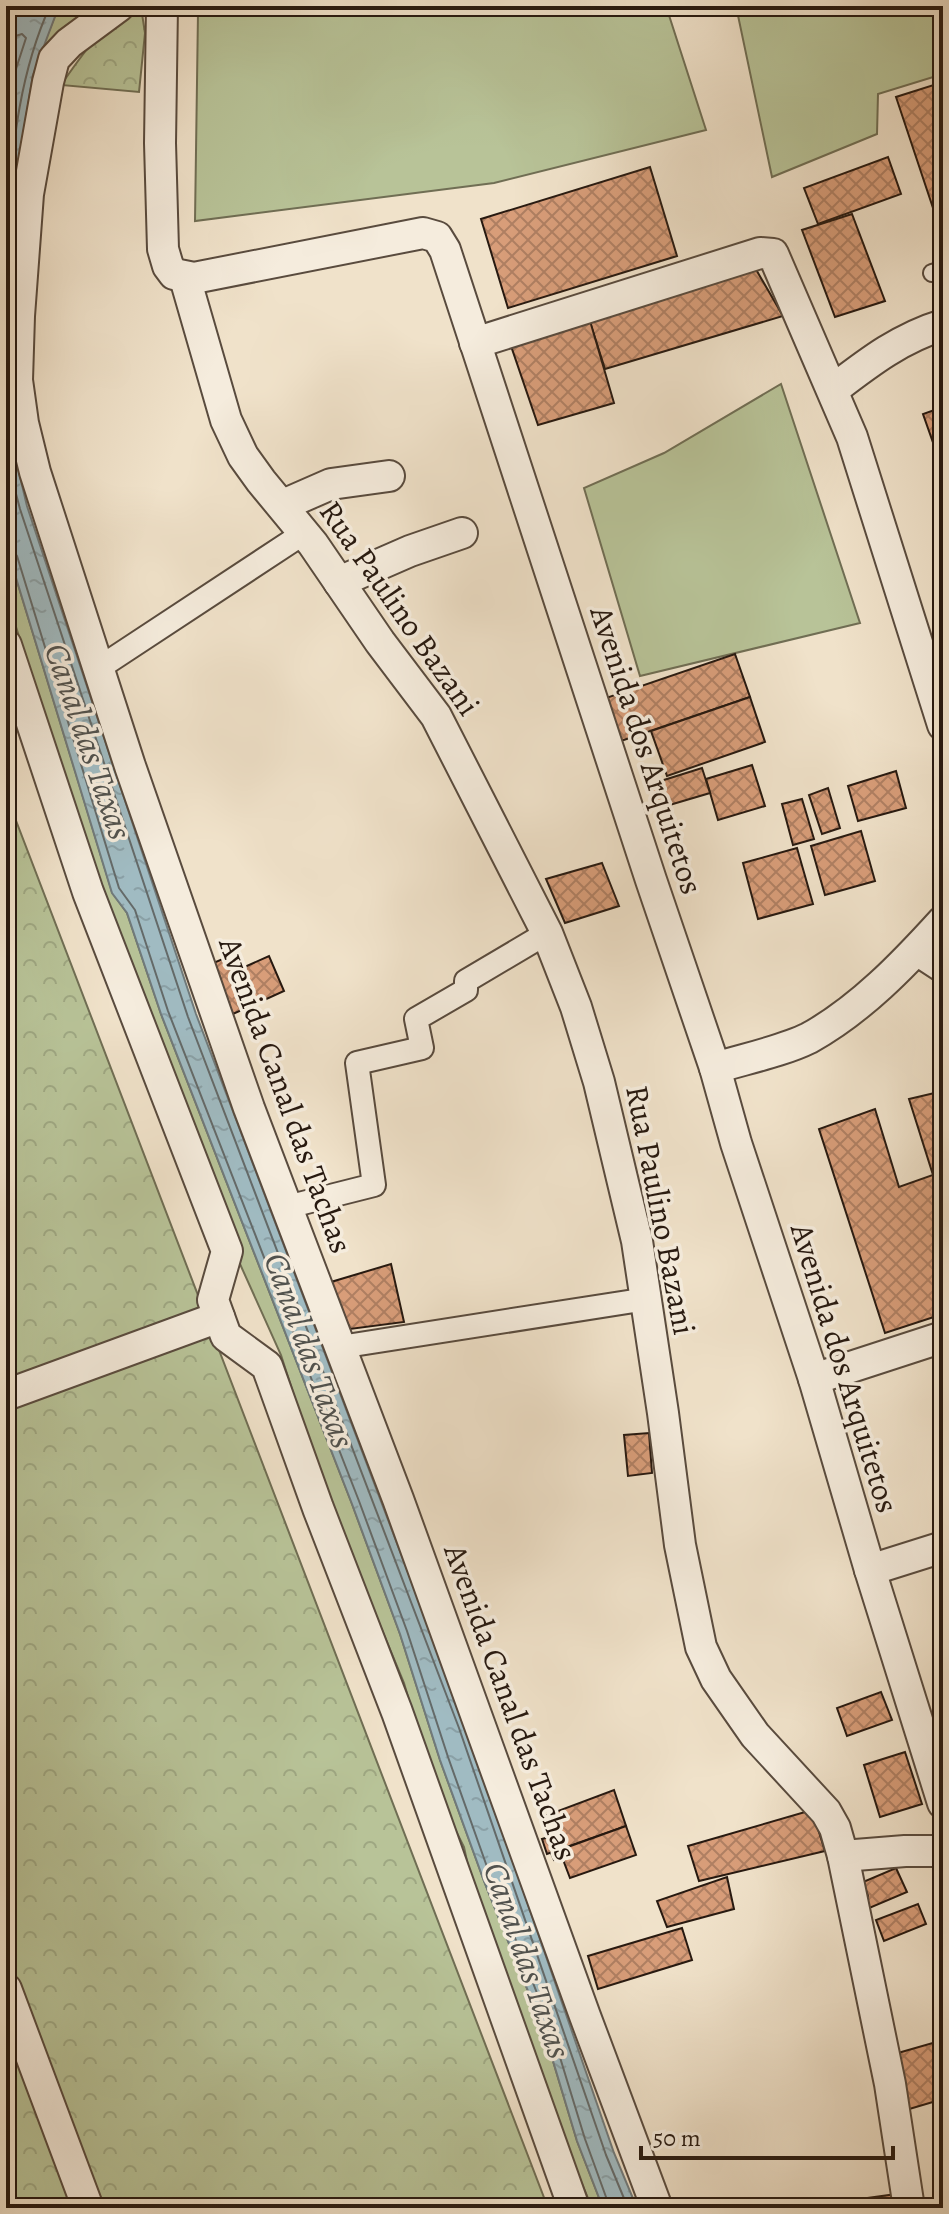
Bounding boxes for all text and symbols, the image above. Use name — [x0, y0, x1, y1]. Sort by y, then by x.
street label: Rua Paulino Bazani — [309, 492, 491, 724]
street label: Avenida dos Arquitetos — [579, 599, 714, 900]
water label: Canal das Taxas — [33, 637, 144, 846]
street label: Avenida Canal das Tachas — [208, 930, 364, 1259]
street label: Rua Paulino Bazani — [615, 1082, 707, 1338]
street label: Avenida dos Arquitetos — [780, 1217, 910, 1518]
water label: Canal das Taxas — [252, 1246, 367, 1455]
street label: Avenida Canal das Tachas — [433, 1537, 589, 1866]
water label: Canal das Taxas — [472, 1856, 583, 2065]
scale bar — [641, 2110, 893, 2160]
text: 50 m — [653, 2122, 701, 2154]

